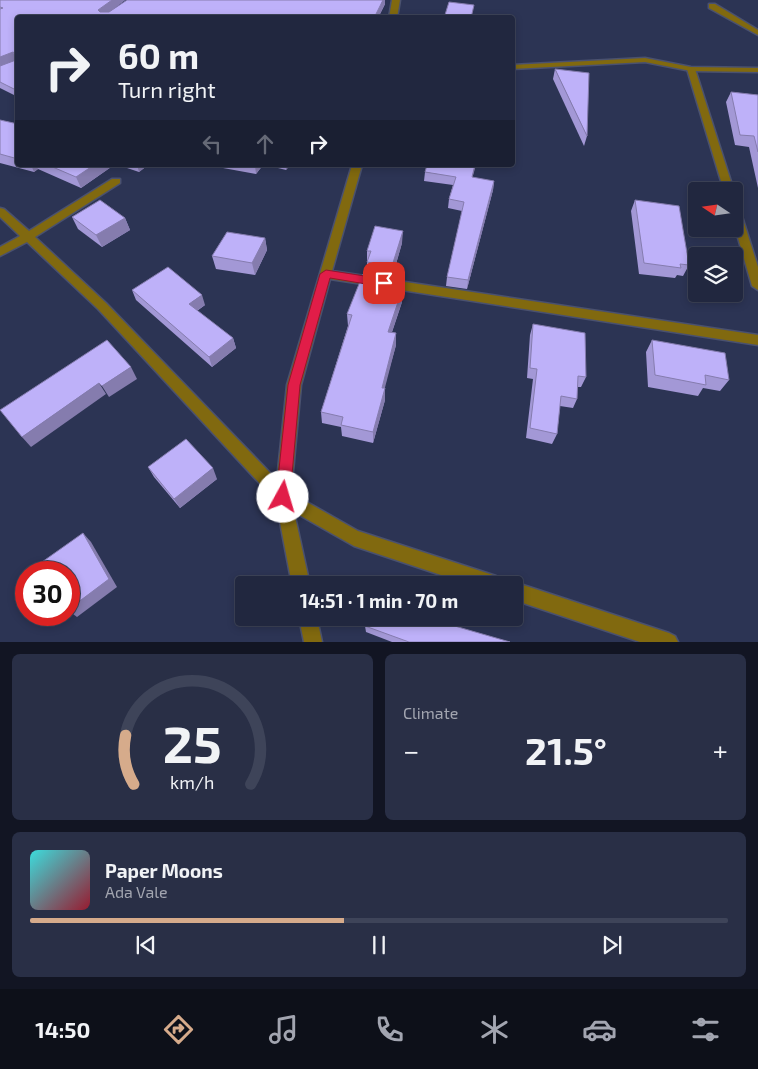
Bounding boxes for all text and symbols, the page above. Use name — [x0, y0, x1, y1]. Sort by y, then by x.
text: 60 m — [118, 34, 199, 76]
icon: right — [35, 35, 100, 100]
text: Turn right — [118, 76, 216, 102]
icon: left — [198, 130, 226, 158]
icon: ahead — [251, 130, 279, 158]
icon: right — [304, 130, 332, 158]
north arrow — [688, 182, 742, 238]
map controls — [688, 182, 743, 302]
button: layers — [688, 247, 743, 302]
pin — [363, 262, 405, 304]
icon: arrive — [370, 269, 398, 297]
position arrow — [256, 470, 308, 522]
speed limit sign: 30 — [15, 561, 80, 626]
text: 14:51 · 1 min · 70 m — [300, 589, 458, 612]
text: Climate — [403, 703, 458, 722]
text: 25 — [163, 711, 222, 773]
text: 21.5° — [525, 727, 607, 773]
text: − — [403, 733, 419, 767]
text: + — [713, 733, 728, 767]
text: km/h — [170, 771, 215, 793]
text: Paper Moons — [105, 859, 223, 882]
text: Ada Vale — [105, 882, 168, 901]
icon: previous — [132, 931, 160, 959]
icon: pause — [365, 931, 393, 959]
icon: next — [598, 931, 626, 959]
icon: directions — [161, 1012, 196, 1047]
icon: music — [266, 1012, 301, 1047]
icon: phone — [372, 1012, 407, 1047]
icon: climate — [477, 1012, 512, 1047]
icon: car — [582, 1012, 617, 1047]
icon: filters — [688, 1012, 723, 1047]
text: 14:50 — [35, 1016, 90, 1042]

